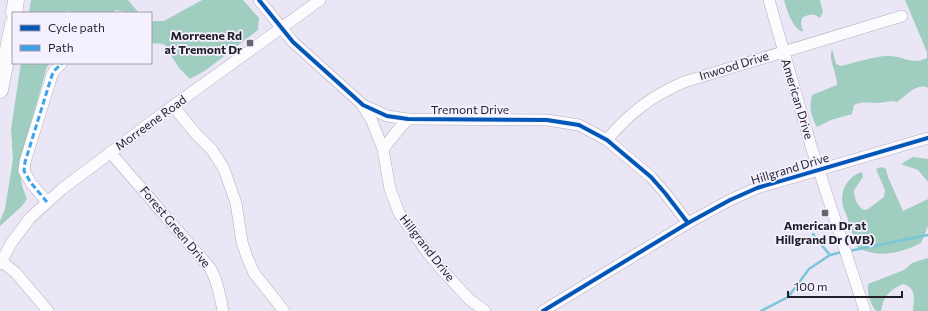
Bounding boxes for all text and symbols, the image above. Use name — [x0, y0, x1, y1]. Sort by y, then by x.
legend — [12, 12, 152, 64]
text: Cycle path — [48, 20, 105, 34]
place label: Morreene Rd at Tremont Dr — [165, 28, 242, 56]
marker: Morreene Rd at Tremont Dr — [245, 38, 255, 48]
text: Path — [48, 40, 74, 54]
street label: Inwood Drive — [697, 48, 770, 82]
street label: American Drive — [779, 57, 817, 141]
street label: Morreene Road — [112, 92, 189, 153]
street label: Tremont Drive — [431, 102, 509, 116]
street label: Hillgrand Drive — [749, 150, 830, 187]
street label: Forest Green Drive — [138, 183, 214, 270]
marker: American Dr at Hillgrand Dr (WB) — [820, 208, 830, 218]
street label: Hillgrand Drive — [397, 211, 458, 284]
place label: American Dr at Hillgrand Dr (WB) — [776, 218, 875, 246]
scale bar — [788, 273, 902, 299]
text: 100 m — [794, 279, 828, 293]

